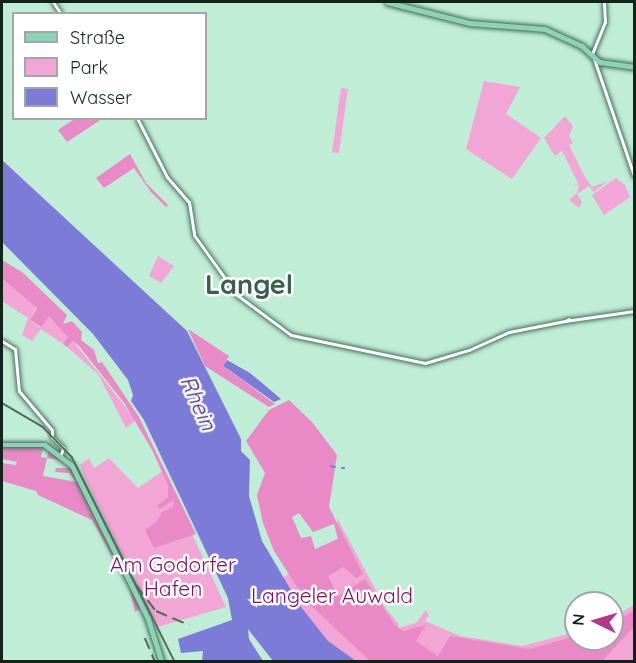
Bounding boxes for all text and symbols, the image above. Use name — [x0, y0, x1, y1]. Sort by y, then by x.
legend — [12, 12, 207, 120]
text: Straße — [70, 26, 125, 49]
text: Park — [70, 56, 108, 79]
text: Wasser — [70, 86, 132, 109]
district label: Langel — [205, 269, 293, 301]
water label: Rhein — [174, 372, 222, 434]
park label: Am Godorfer Hafen — [110, 551, 236, 601]
park label: Langeler Auwald — [251, 582, 413, 608]
north arrow — [564, 591, 624, 651]
text: N — [568, 613, 589, 626]

